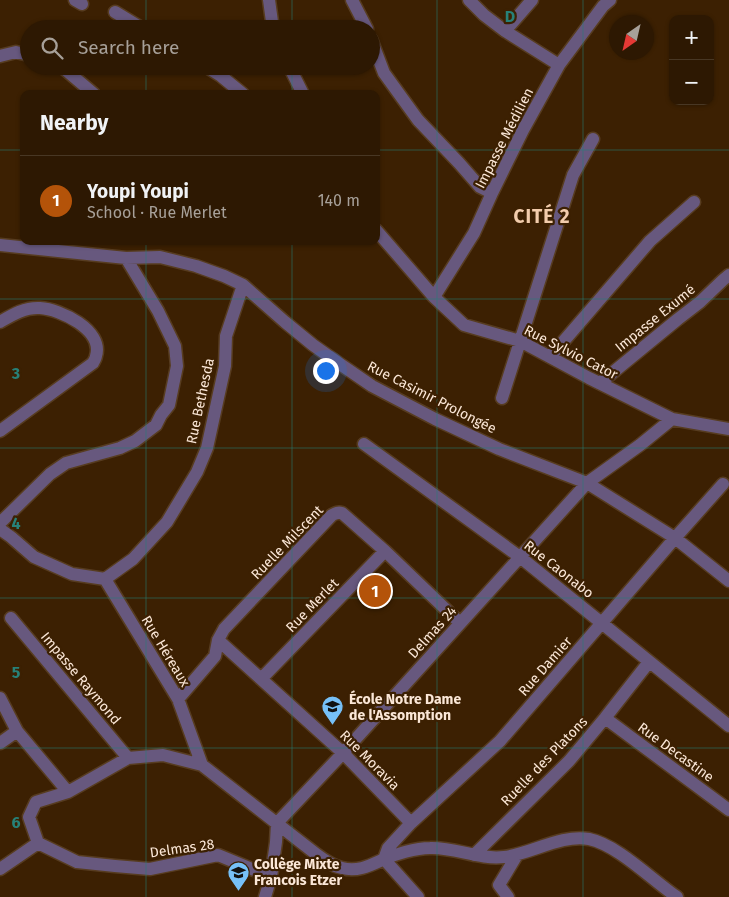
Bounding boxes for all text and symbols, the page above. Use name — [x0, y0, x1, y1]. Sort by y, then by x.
text: D — [505, 7, 515, 26]
north arrow — [609, 15, 654, 60]
map controls — [669, 15, 714, 105]
button: + — [669, 15, 714, 60]
search box — [20, 20, 380, 75]
icon: search — [38, 34, 66, 62]
text: Search here — [78, 36, 179, 59]
button: − — [669, 60, 714, 105]
street label: Impasse Médilien — [472, 85, 537, 191]
text: Nearby — [40, 110, 108, 136]
text: Youpi Youpi — [87, 180, 189, 203]
text: 1 — [52, 191, 60, 210]
text: 140 m — [318, 191, 360, 210]
text: School · Rue Merlet — [87, 203, 227, 222]
district label: CITÉ 2 — [513, 203, 571, 228]
street label: Impasse Exumé — [612, 281, 699, 356]
street label: Rue Sylvio Cator — [521, 322, 621, 384]
street label: Rue Bethesda — [183, 357, 218, 446]
your location — [313, 358, 339, 384]
street label: Rue Casimir Prolongée — [364, 358, 499, 437]
text: 3 — [11, 364, 20, 383]
street label: Ruelle Milscent — [248, 501, 328, 583]
text: 4 — [11, 514, 21, 533]
street label: Rue Caonabo — [520, 537, 597, 602]
pin: 1 — [359, 572, 391, 610]
street label: Rue Merlet — [282, 574, 343, 636]
street label: Delmas 24 — [404, 602, 461, 662]
street label: Rue Héreaux — [138, 613, 194, 690]
street label: Impasse Raymond — [37, 629, 124, 728]
street label: Rue Damier — [515, 633, 576, 700]
text: 5 — [12, 663, 21, 682]
place label: École Notre Dame de l'Assomption — [349, 690, 461, 724]
school or university icon: École Notre Dame de l'Assomption — [321, 695, 345, 726]
street label: Ruelle des Platons — [497, 713, 592, 809]
street label: Rue Decastine — [634, 719, 717, 786]
street label: Rue Moravia — [336, 727, 403, 794]
text: 6 — [11, 813, 21, 832]
street label: Delmas 28 — [149, 836, 216, 861]
place label: Collège Mixte Francois Etzer — [254, 856, 342, 889]
school or university icon: Collège Mixte Francois Etzer — [226, 860, 250, 891]

